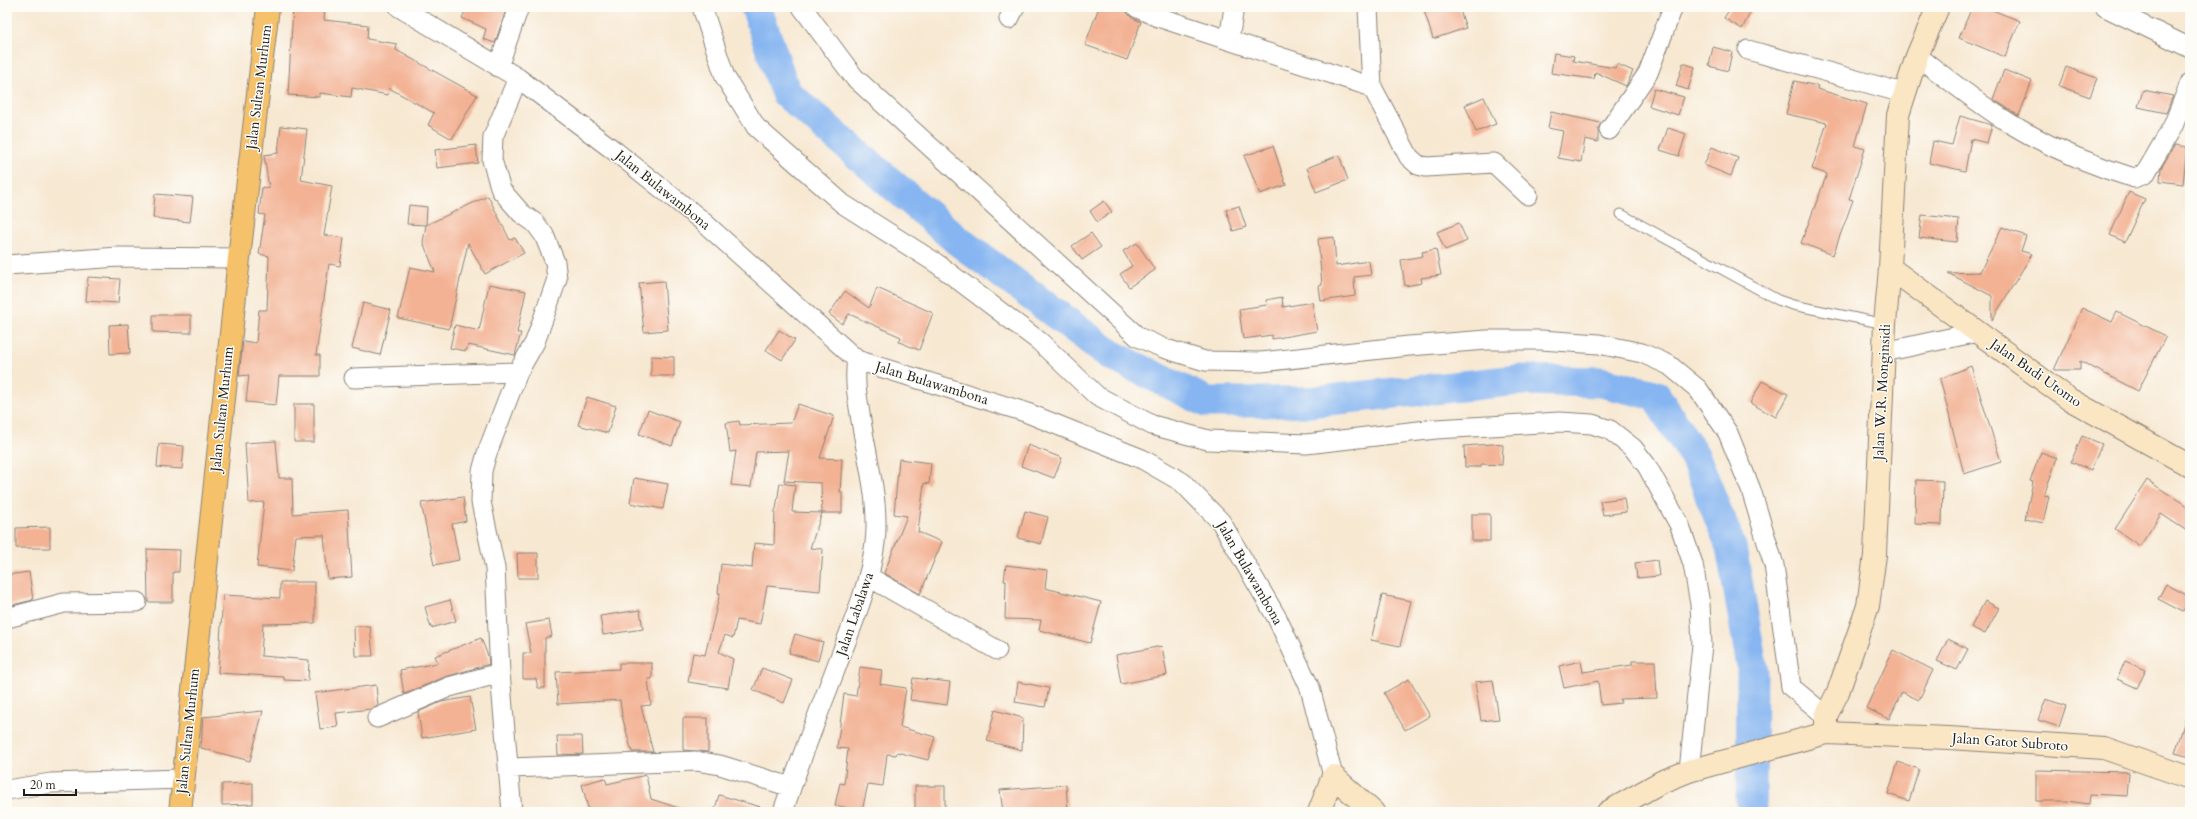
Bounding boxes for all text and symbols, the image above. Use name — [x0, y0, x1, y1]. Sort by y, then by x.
street label: Jalan Sultan Murhum — [242, 23, 276, 153]
street label: Jalan Bulawambona — [610, 144, 714, 234]
street label: Jalan W.R. Monginsidi — [1869, 323, 1895, 463]
street label: Jalan Budi Utomo — [1985, 333, 2086, 412]
street label: Jalan Sultan Murhum — [206, 345, 238, 475]
street label: Jalan Bulawambona — [871, 356, 991, 409]
street label: Jalan Bulawambona — [1211, 516, 1288, 628]
street label: Jalan Labalawa — [831, 570, 878, 660]
street label: Jalan Sultan Murhum — [172, 667, 204, 797]
street label: Jalan Gatot Subroto — [1949, 728, 2069, 756]
scale bar — [24, 771, 76, 797]
text: 20 m — [30, 777, 57, 793]

